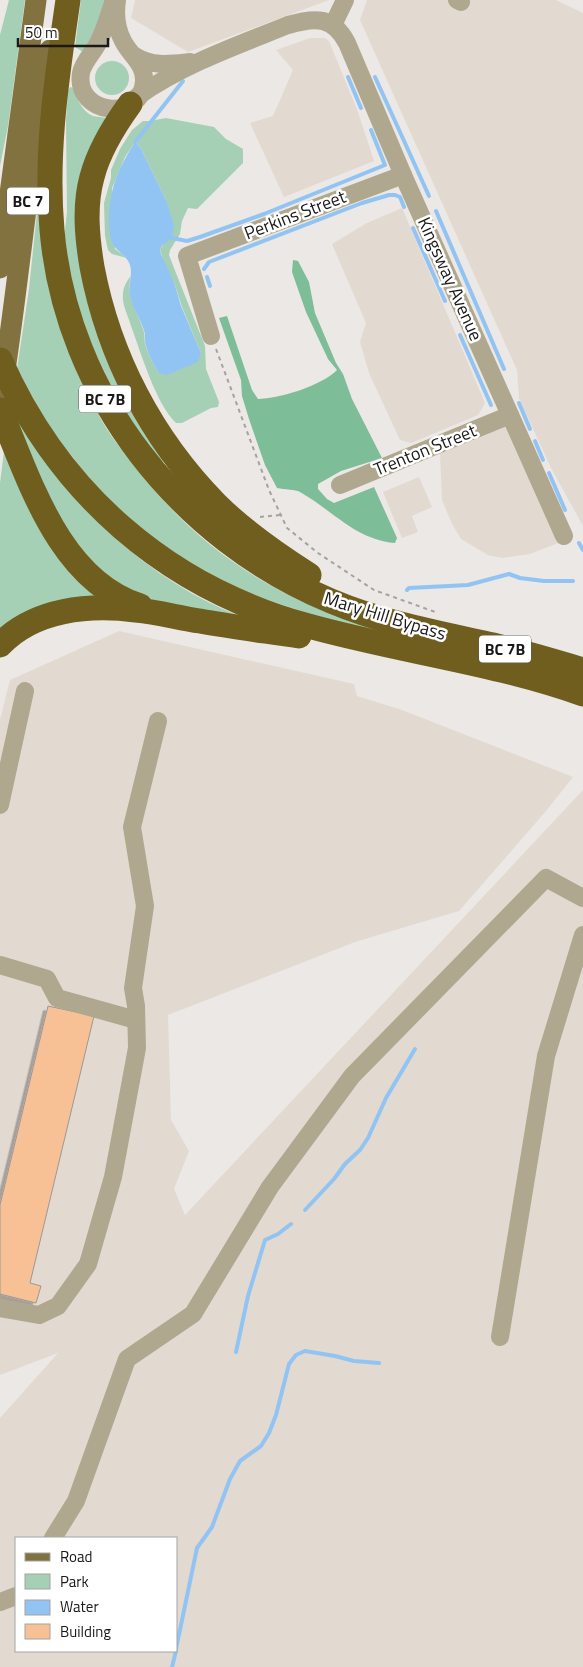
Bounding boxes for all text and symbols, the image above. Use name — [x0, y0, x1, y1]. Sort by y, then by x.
scale bar — [18, 15, 108, 47]
text: 50 m — [25, 21, 58, 44]
street label: Perkins Street — [240, 183, 350, 246]
road number: BC 7 — [7, 188, 49, 215]
street label: Kingsway Avenue — [411, 213, 490, 345]
road number: BC 7B — [79, 386, 131, 412]
street label: Trenton Street — [369, 416, 481, 482]
street label: Mary Hill Bypass — [321, 584, 450, 647]
road number: BC 7B — [479, 636, 531, 662]
legend — [15, 1537, 178, 1652]
text: Road — [60, 1545, 92, 1568]
text: Park — [60, 1570, 89, 1593]
text: Water — [60, 1595, 99, 1618]
text: Building — [60, 1620, 111, 1643]

